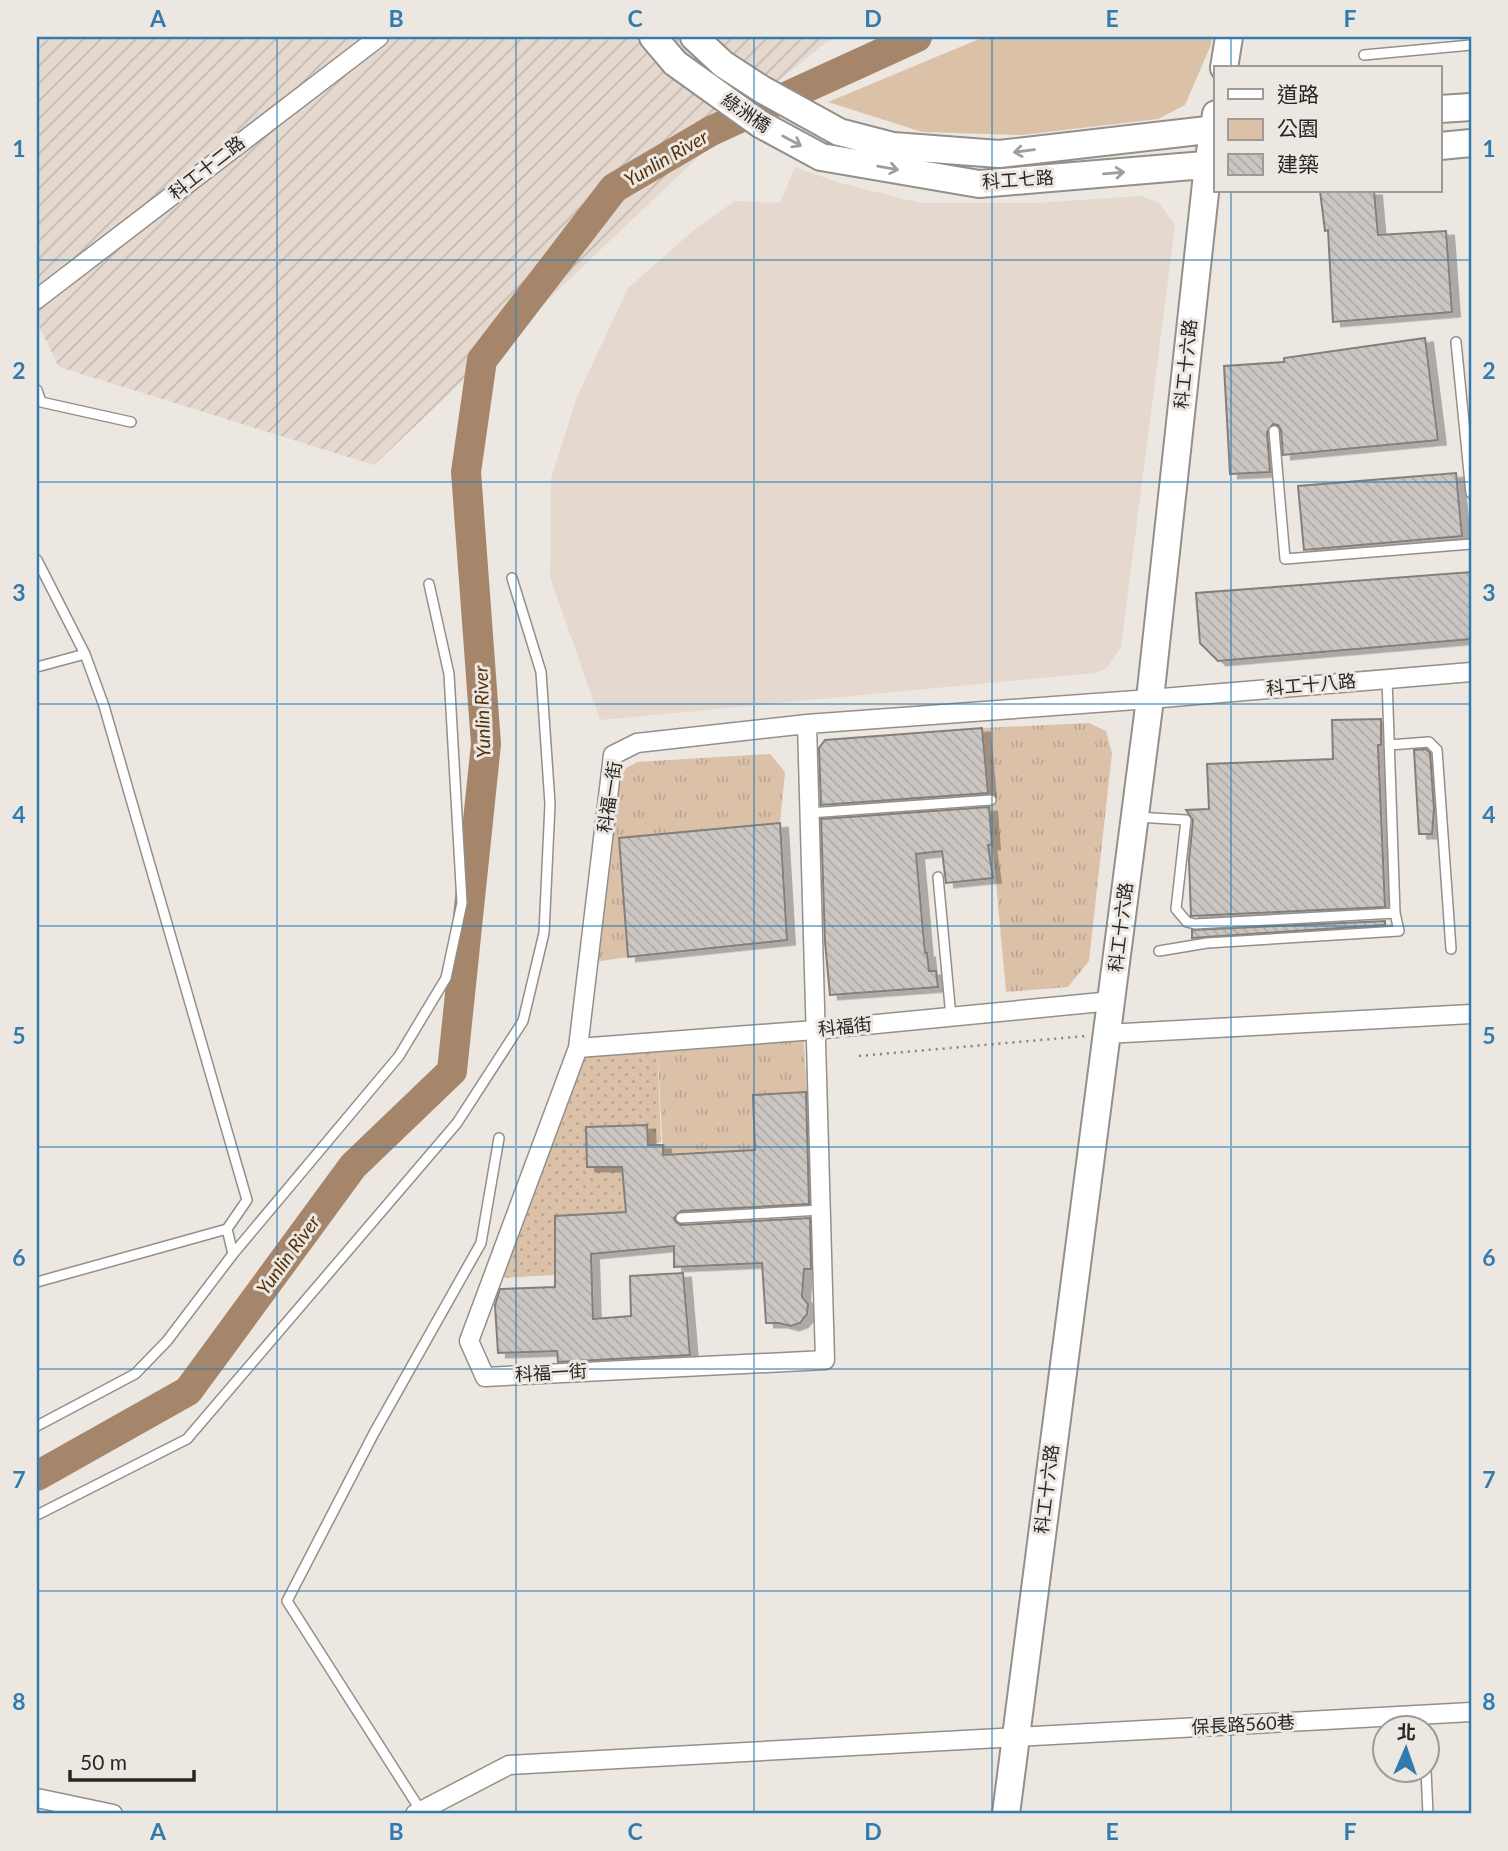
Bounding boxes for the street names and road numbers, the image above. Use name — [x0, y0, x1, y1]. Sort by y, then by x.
street label: 綠洲橋 — [718, 88, 775, 136]
street label: 科工十二路 — [164, 131, 249, 204]
street label: 科工七路 — [981, 166, 1055, 192]
street label: 科工十六路 — [1169, 318, 1201, 410]
street label: 科工十八路 — [1265, 669, 1357, 699]
street label: 科福一街 — [593, 760, 626, 834]
street label: 科工十六路 — [1104, 881, 1136, 973]
street label: 科福街 — [817, 1012, 873, 1040]
street label: 科福一街 — [514, 1359, 587, 1385]
street label: 科工十六路 — [1030, 1443, 1062, 1535]
street label: 保長路560巷 — [1191, 1710, 1295, 1738]

